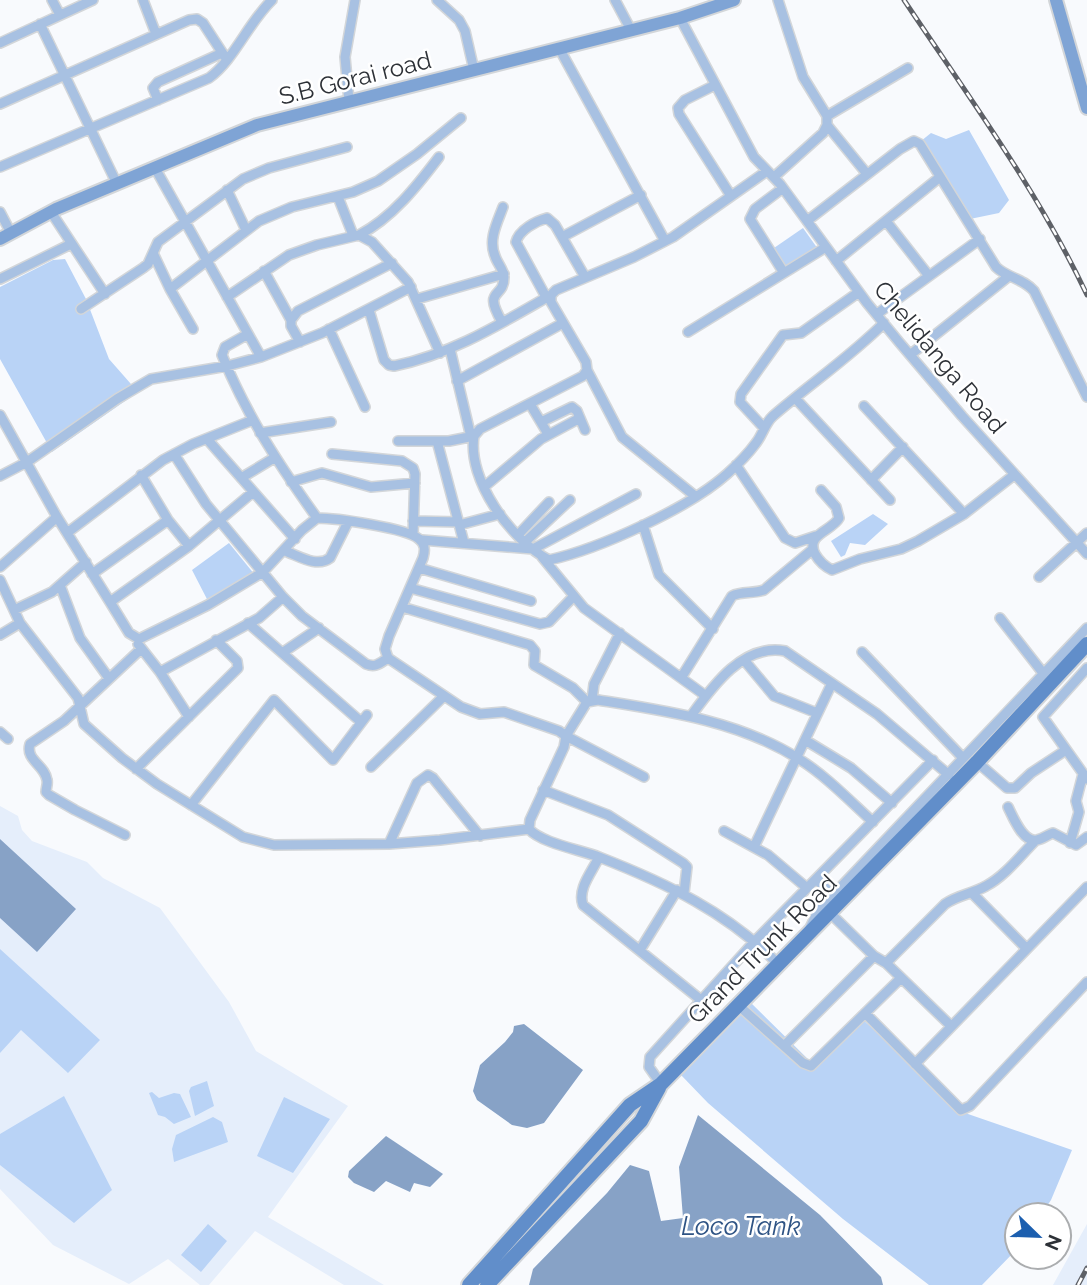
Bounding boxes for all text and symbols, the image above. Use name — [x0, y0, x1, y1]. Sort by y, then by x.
street label: S.B Gorai road — [276, 45, 434, 111]
street label: Chelidanga Road — [868, 275, 1012, 439]
street label: Grand Trunk Road — [682, 869, 842, 1029]
north arrow — [1003, 1201, 1073, 1271]
water label: Loco Tank — [681, 1211, 801, 1241]
text: N — [1041, 1232, 1067, 1254]

